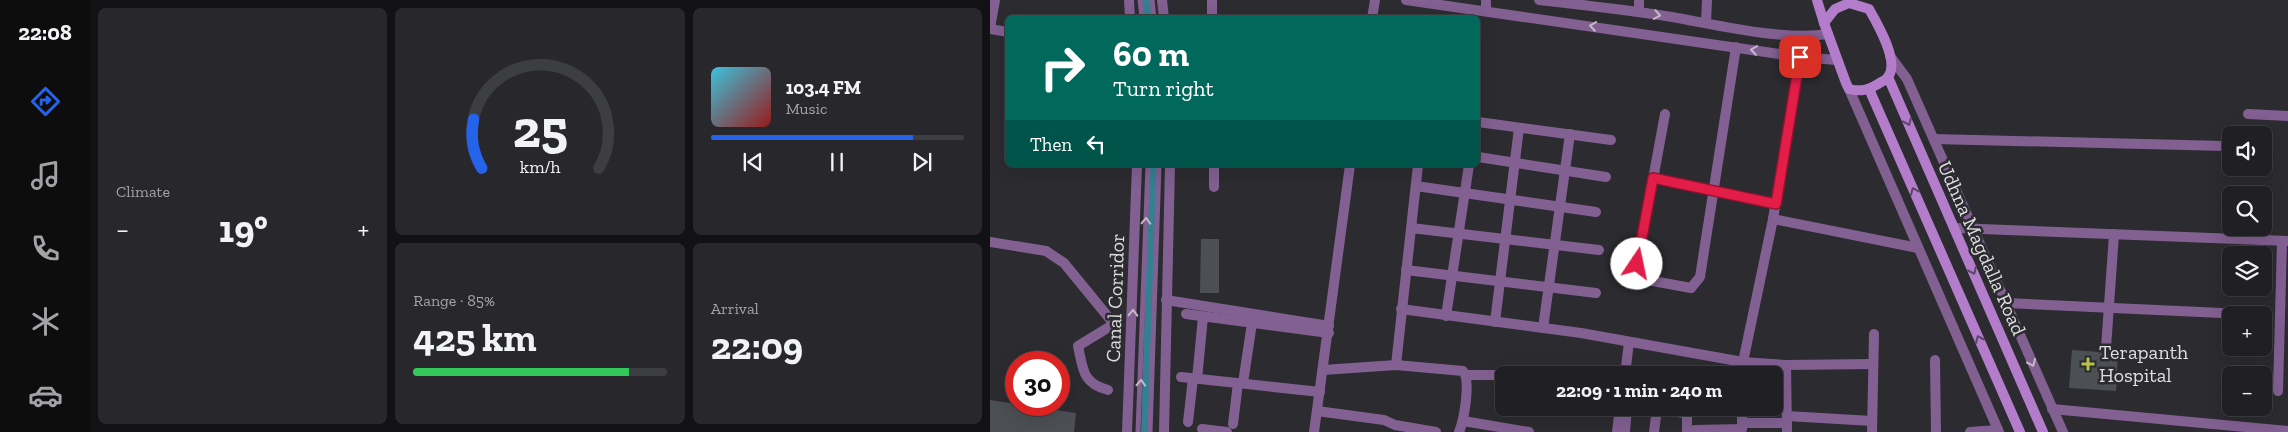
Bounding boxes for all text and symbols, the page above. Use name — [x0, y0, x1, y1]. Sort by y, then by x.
one-way arrow — [1653, 9, 1661, 19]
text: 22:08 — [18, 19, 72, 46]
one-way arrow — [1589, 21, 1597, 32]
text: 60 m — [1113, 33, 1189, 75]
icon: right — [1030, 35, 1095, 100]
pin — [1779, 36, 1821, 78]
icon: arrive — [1786, 43, 1814, 71]
one-way arrow — [1750, 45, 1759, 55]
text: Turn right — [1113, 75, 1214, 102]
text: 103.4 FM — [786, 76, 861, 99]
icon: directions — [28, 84, 63, 119]
text: 25 — [512, 98, 568, 160]
text: Music — [786, 99, 827, 118]
one-way arrow — [1901, 117, 1912, 126]
map controls — [2222, 126, 2272, 416]
button: sound — [2222, 126, 2272, 176]
icon: left — [1082, 130, 1110, 158]
text: Then — [1030, 133, 1072, 156]
icon: previous — [739, 148, 767, 176]
icon: pause — [823, 148, 851, 176]
icon: next — [908, 148, 936, 176]
text: km/h — [520, 156, 560, 178]
street label: Udhna Magdalla Road — [1933, 157, 2031, 339]
icon: music — [28, 158, 63, 193]
text: Climate — [116, 182, 170, 201]
button: search — [2222, 186, 2272, 236]
one-way arrow — [1909, 187, 1920, 196]
text: 19° — [219, 206, 268, 252]
text: − — [116, 213, 129, 246]
text: + — [358, 213, 369, 246]
one-way arrow — [1141, 217, 1152, 225]
icon: phone — [28, 231, 63, 266]
street label: Canal Corridor — [1101, 233, 1129, 363]
position arrow — [1610, 237, 1662, 289]
button: layers — [2222, 246, 2272, 296]
one-way arrow — [1966, 266, 1977, 275]
text: Range · 85% — [413, 291, 495, 310]
text: Arrival — [711, 299, 759, 318]
icon: climate — [28, 304, 63, 339]
button: + — [2222, 306, 2272, 356]
one-way arrow — [1128, 309, 1138, 317]
text: 425 km — [413, 315, 537, 361]
text: 22:09 — [711, 323, 803, 369]
one-way arrow — [1975, 335, 1986, 344]
place label: Terapanth Hospital — [2099, 340, 2189, 387]
speed limit sign: 30 — [1005, 351, 1070, 416]
marker: Terapanth Hospital — [2081, 357, 2095, 371]
one-way arrow — [2026, 358, 2037, 367]
button: − — [2222, 366, 2272, 416]
icon: car — [28, 378, 63, 413]
one-way arrow — [1135, 379, 1146, 387]
text: 22:09 · 1 min · 240 m — [1556, 379, 1722, 402]

